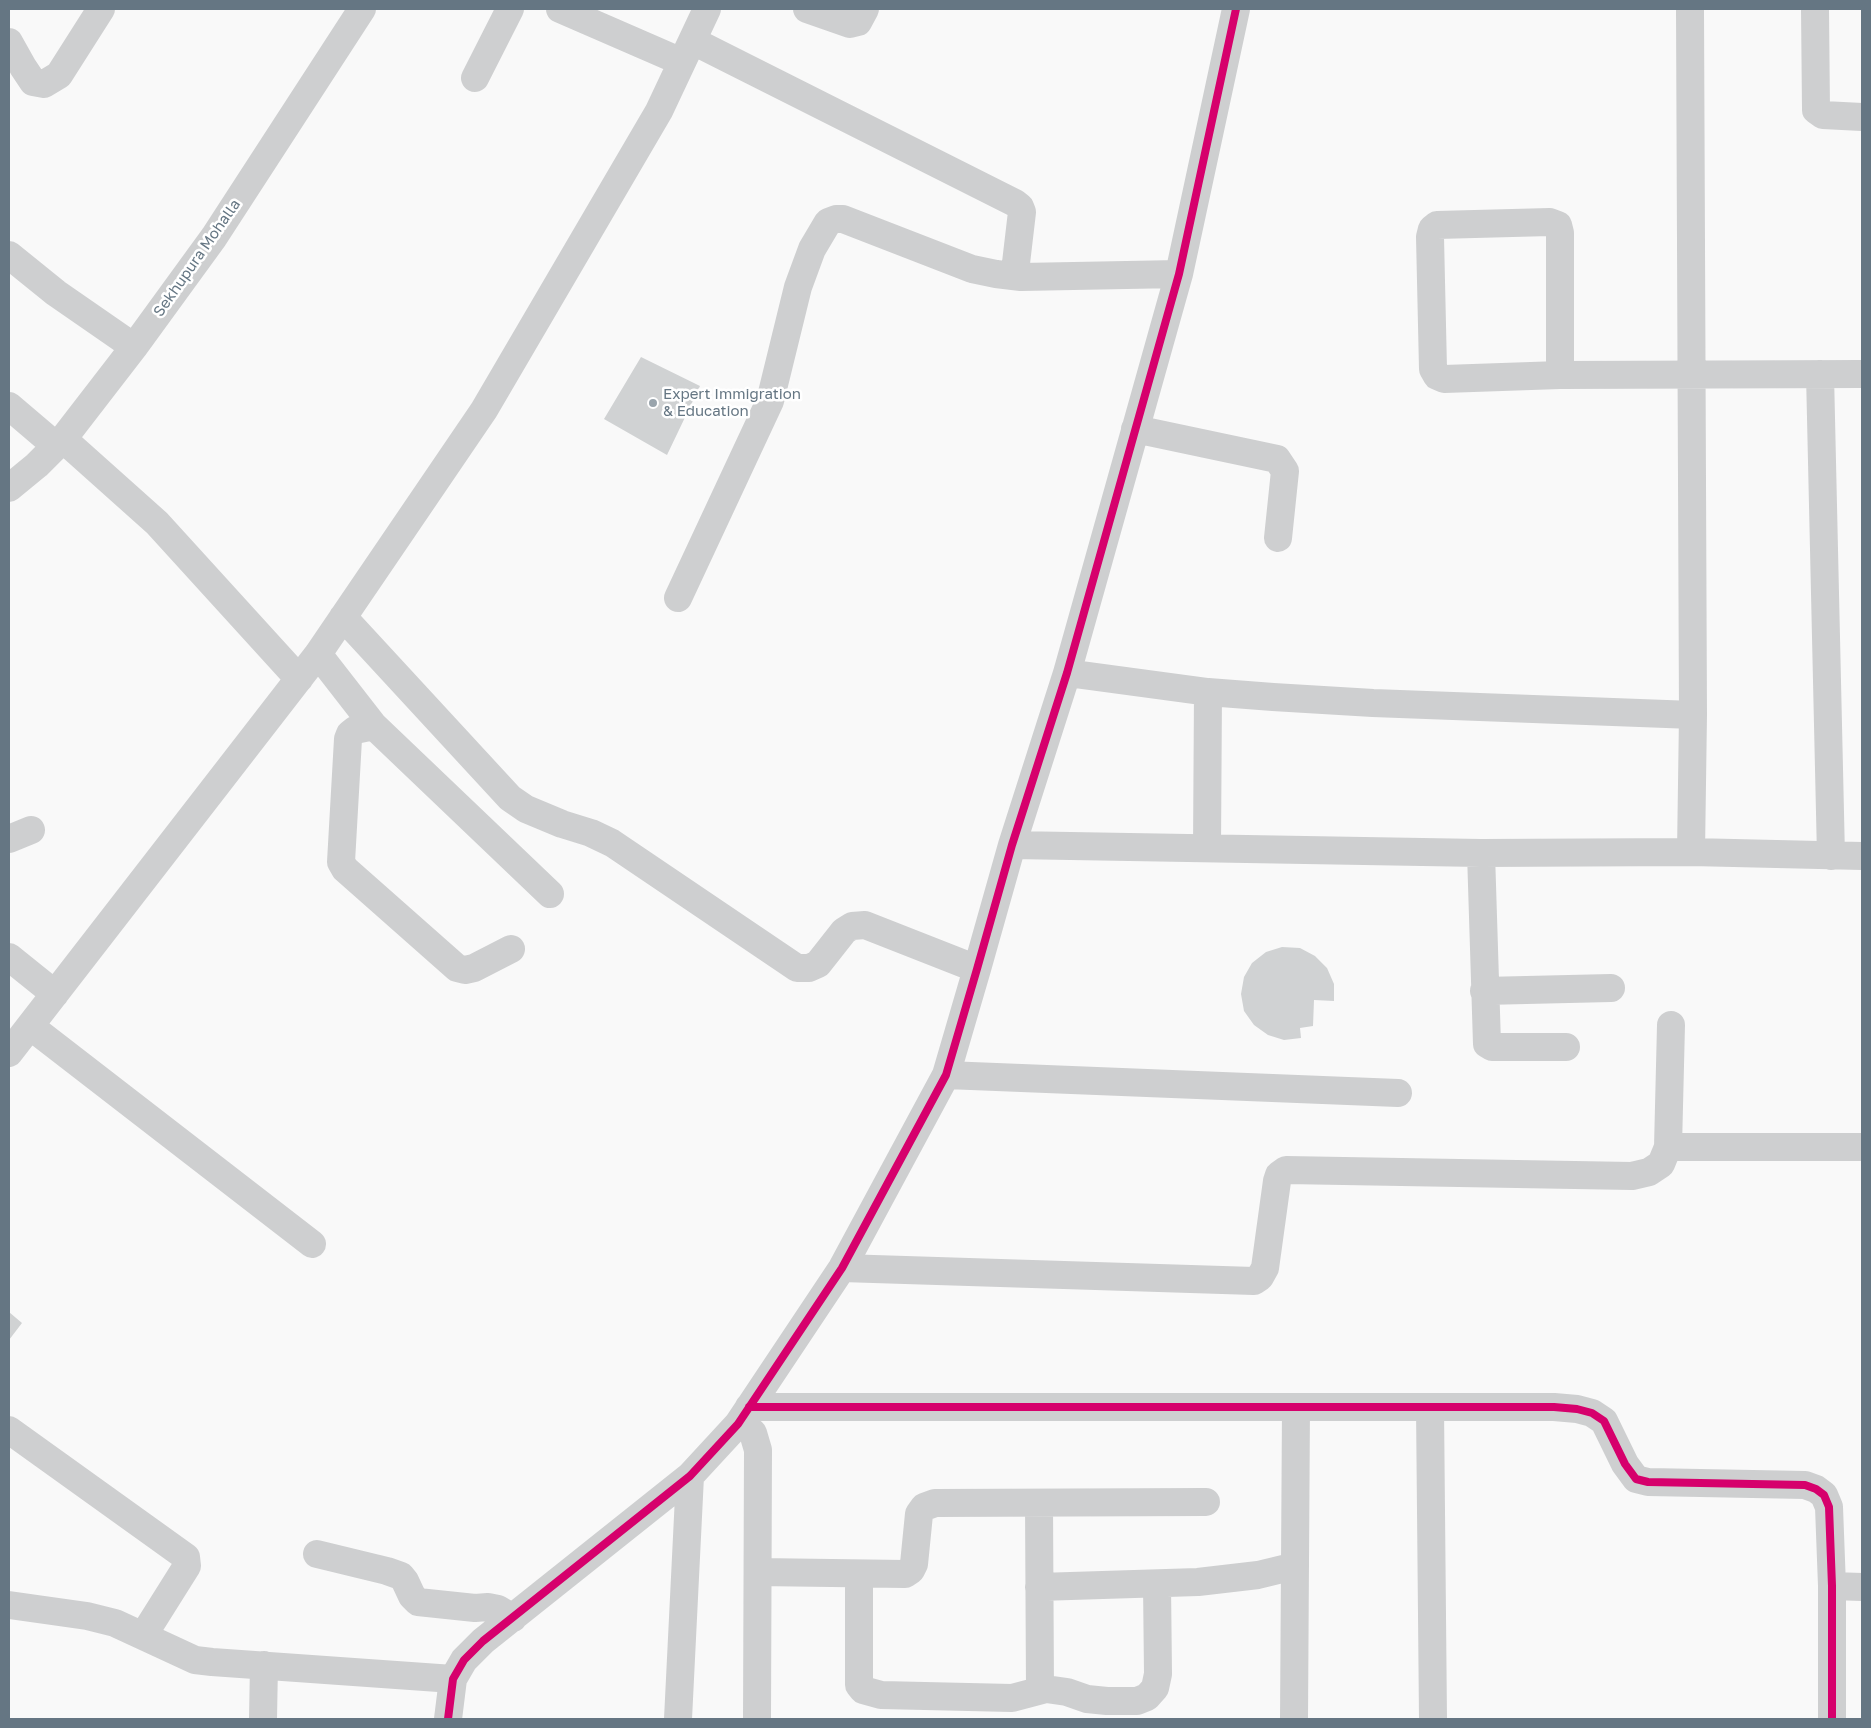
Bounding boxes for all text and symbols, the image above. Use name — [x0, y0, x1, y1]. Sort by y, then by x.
street label: Sekhupura Mohalla — [150, 196, 244, 320]
place label: Expert Immigration & Education — [663, 385, 801, 420]
marker: Expert Immigration & Education — [647, 397, 659, 409]

